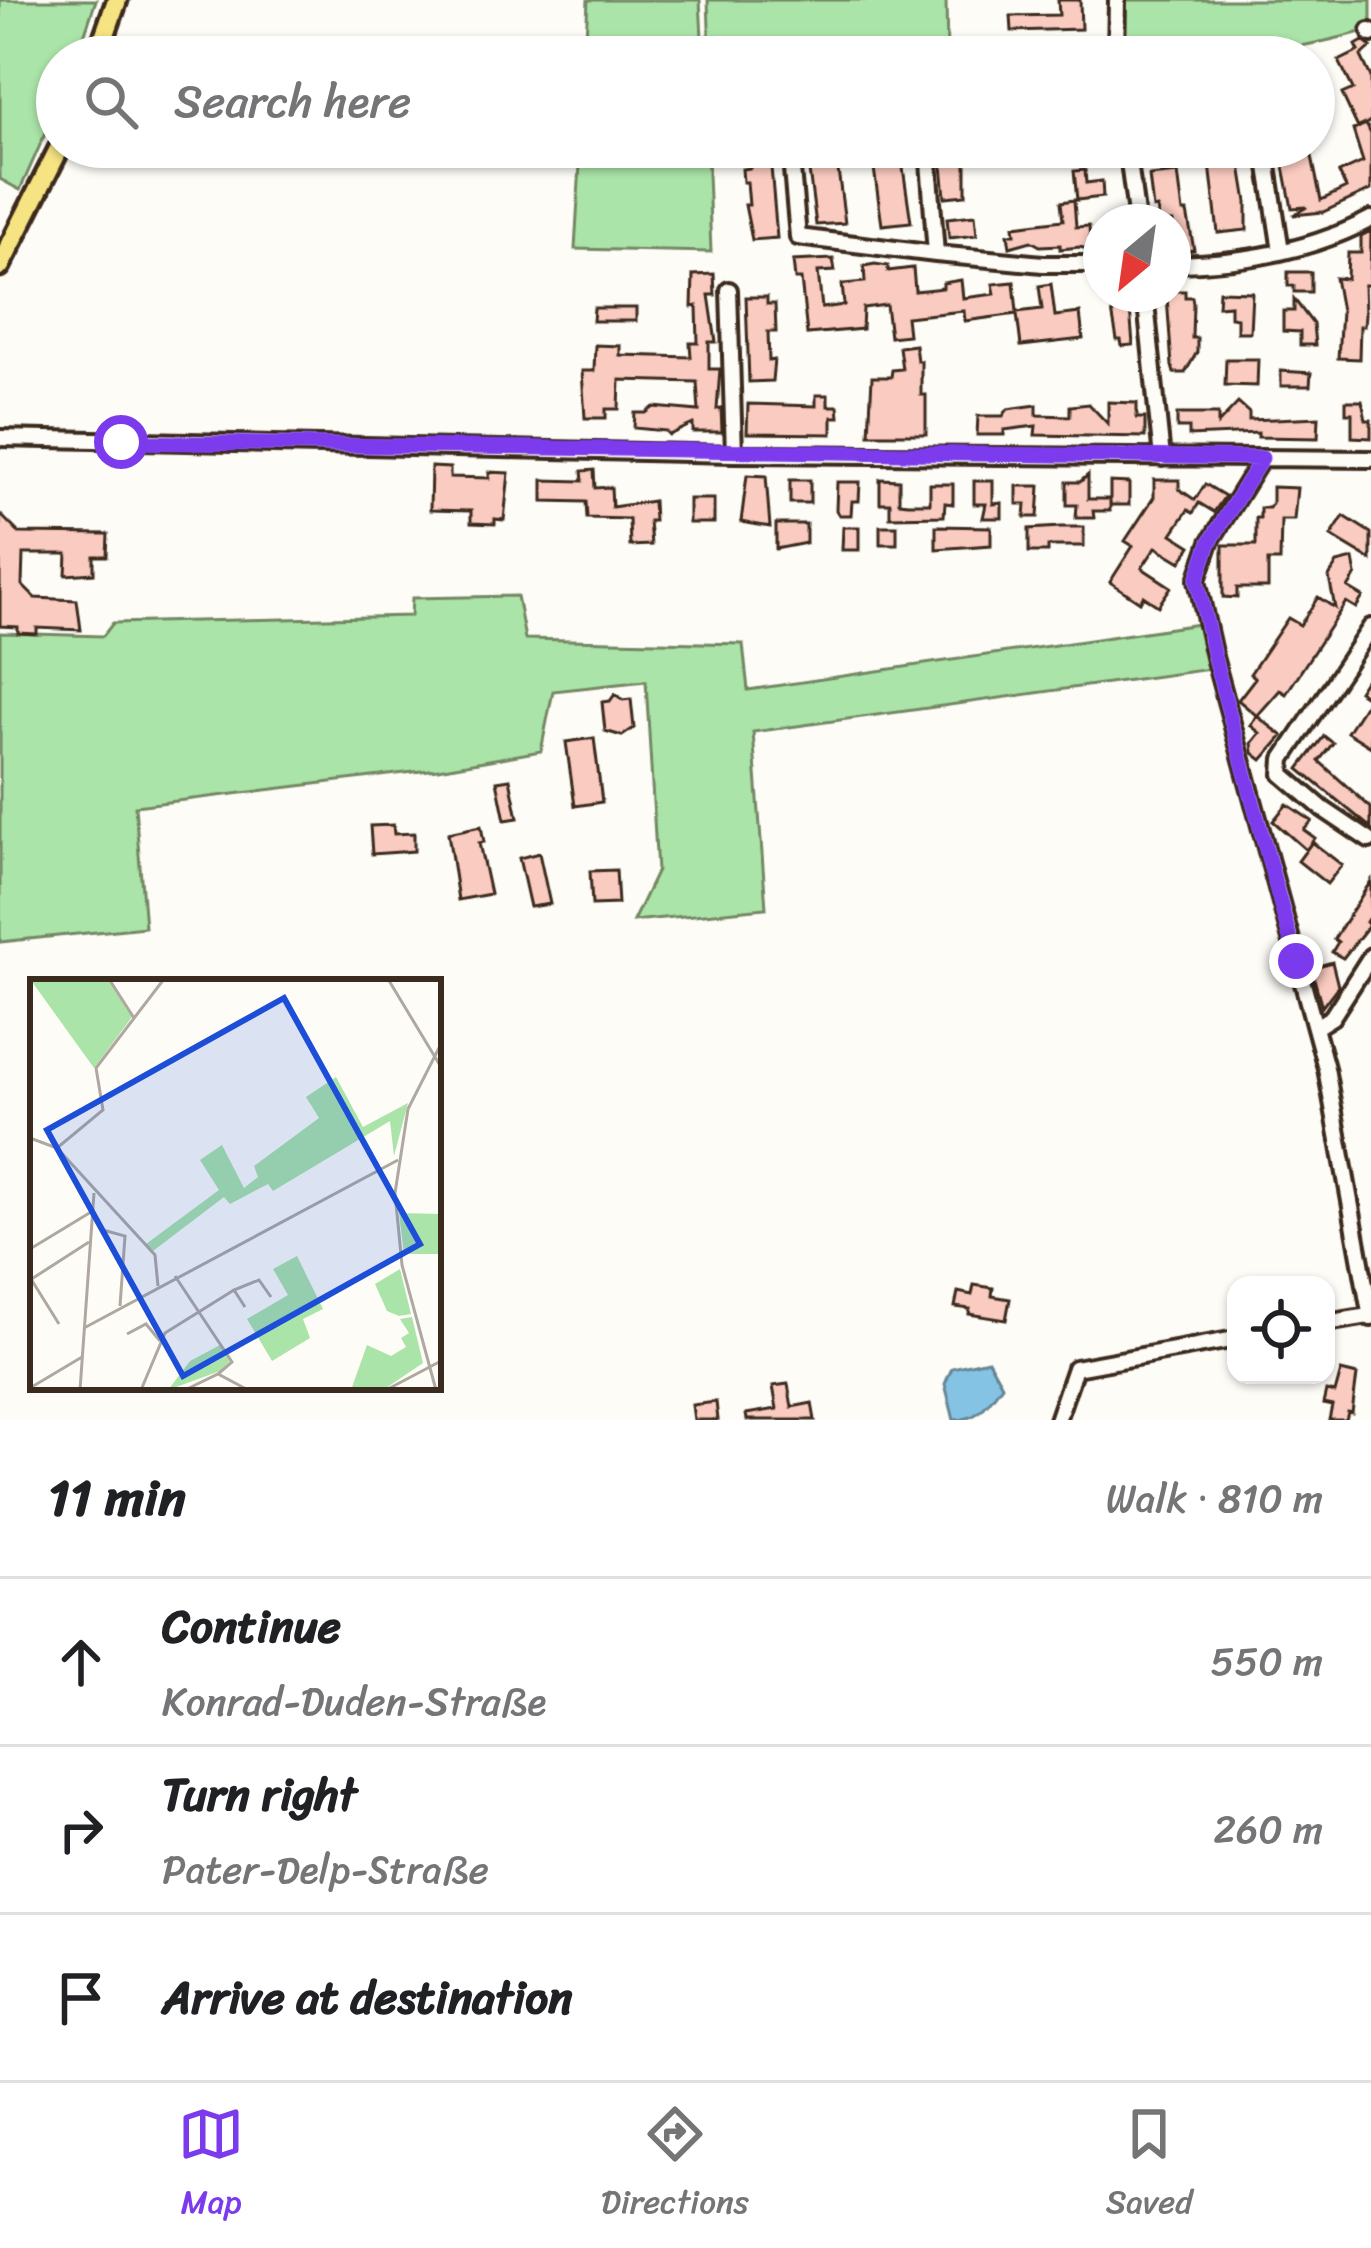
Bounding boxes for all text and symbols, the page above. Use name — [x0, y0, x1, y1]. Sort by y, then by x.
search box — [36, 36, 1335, 168]
text: Search here — [174, 62, 411, 142]
icon: search — [78, 69, 144, 135]
north arrow — [1083, 204, 1191, 312]
route start — [94, 415, 148, 469]
route end — [1269, 934, 1323, 988]
inset map — [30, 979, 441, 1390]
map controls — [1227, 1276, 1335, 1384]
button: locate — [1227, 1276, 1335, 1384]
text: 11 min — [48, 1453, 186, 1543]
text: Walk · 810 m — [1106, 1464, 1323, 1533]
text: Continue — [162, 1587, 341, 1667]
text: 550 m — [1211, 1627, 1323, 1696]
icon: ahead — [48, 1629, 114, 1695]
text: Konrad-Duden-Straße — [162, 1667, 546, 1736]
text: Turn right — [162, 1755, 357, 1835]
text: 260 m — [1214, 1795, 1323, 1864]
icon: right — [48, 1797, 114, 1863]
text: Pater-Delp-Straße — [162, 1835, 489, 1904]
text: Arrive at destination — [162, 1958, 572, 2038]
icon: arrive — [48, 1965, 114, 2031]
tab: Map — [178, 2101, 244, 2231]
tab: Directions — [601, 2101, 749, 2231]
tab: Saved — [1106, 2101, 1193, 2231]

